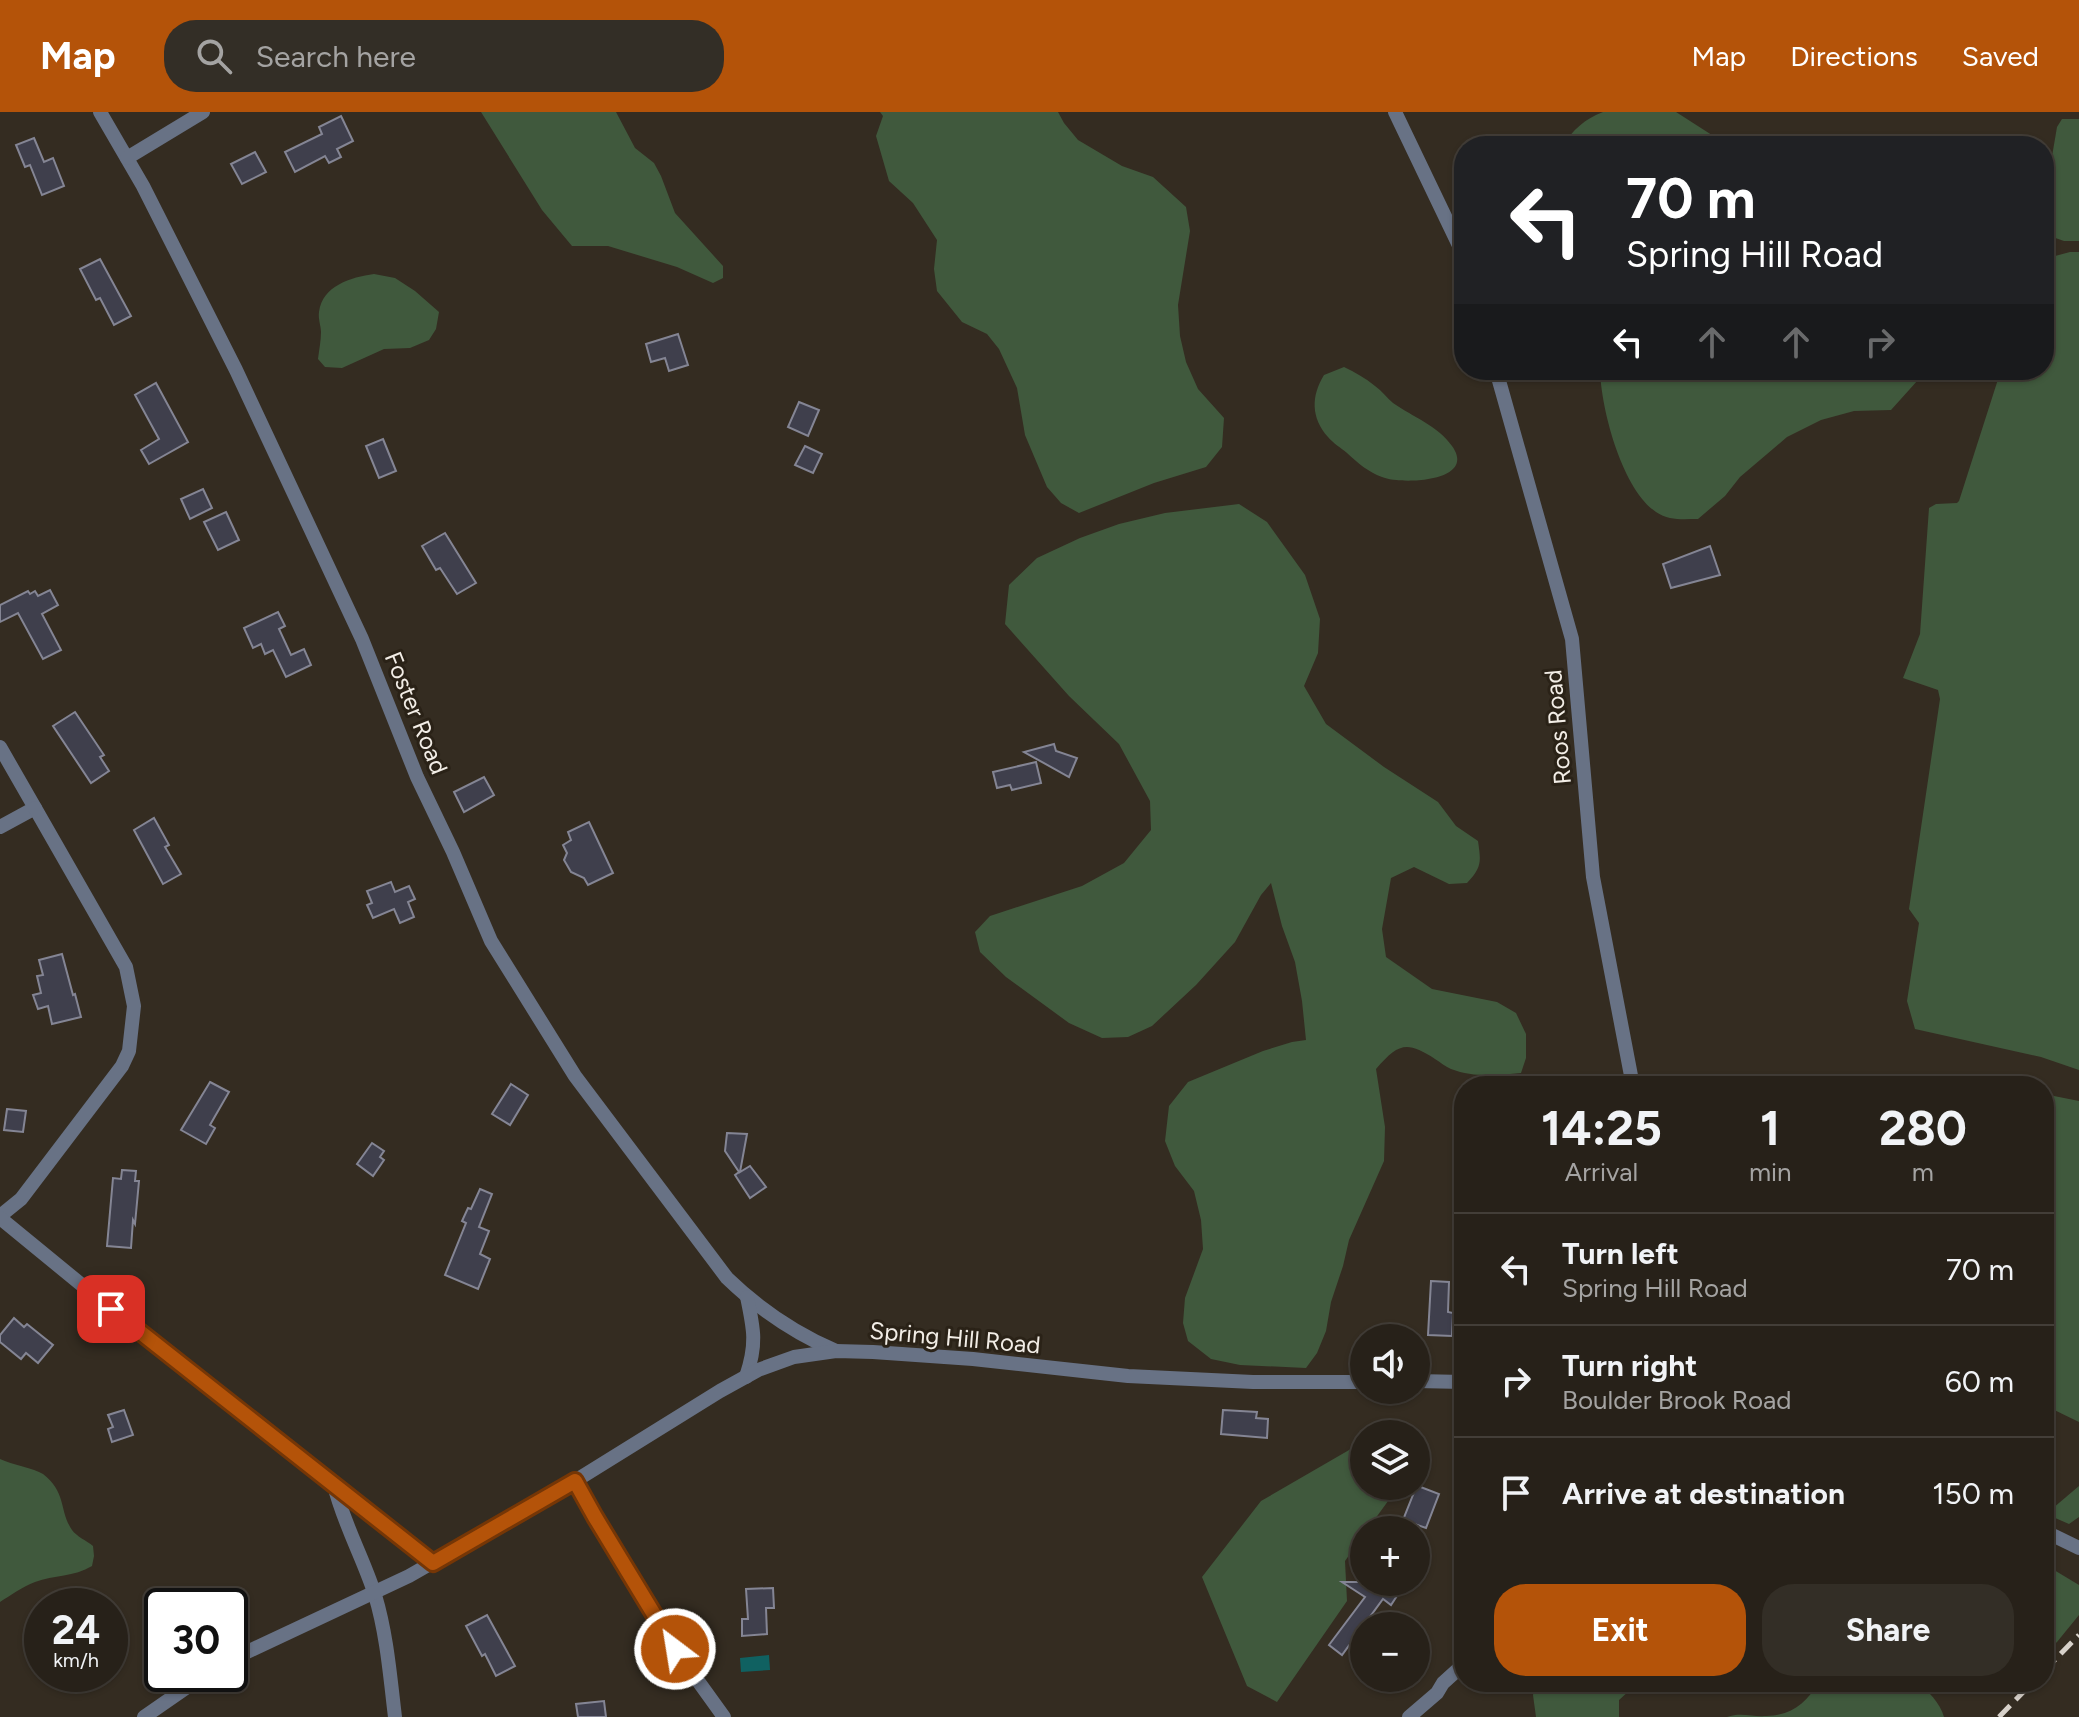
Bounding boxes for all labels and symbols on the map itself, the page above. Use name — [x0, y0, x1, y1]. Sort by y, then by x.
street label: Foster Road — [379, 647, 454, 778]
street label: Roos Road — [1538, 668, 1577, 786]
pin — [77, 1275, 145, 1343]
street label: Spring Hill Road — [868, 1316, 1042, 1359]
speed limit sign: 30 — [144, 1588, 248, 1692]
position arrow — [633, 1607, 717, 1691]

